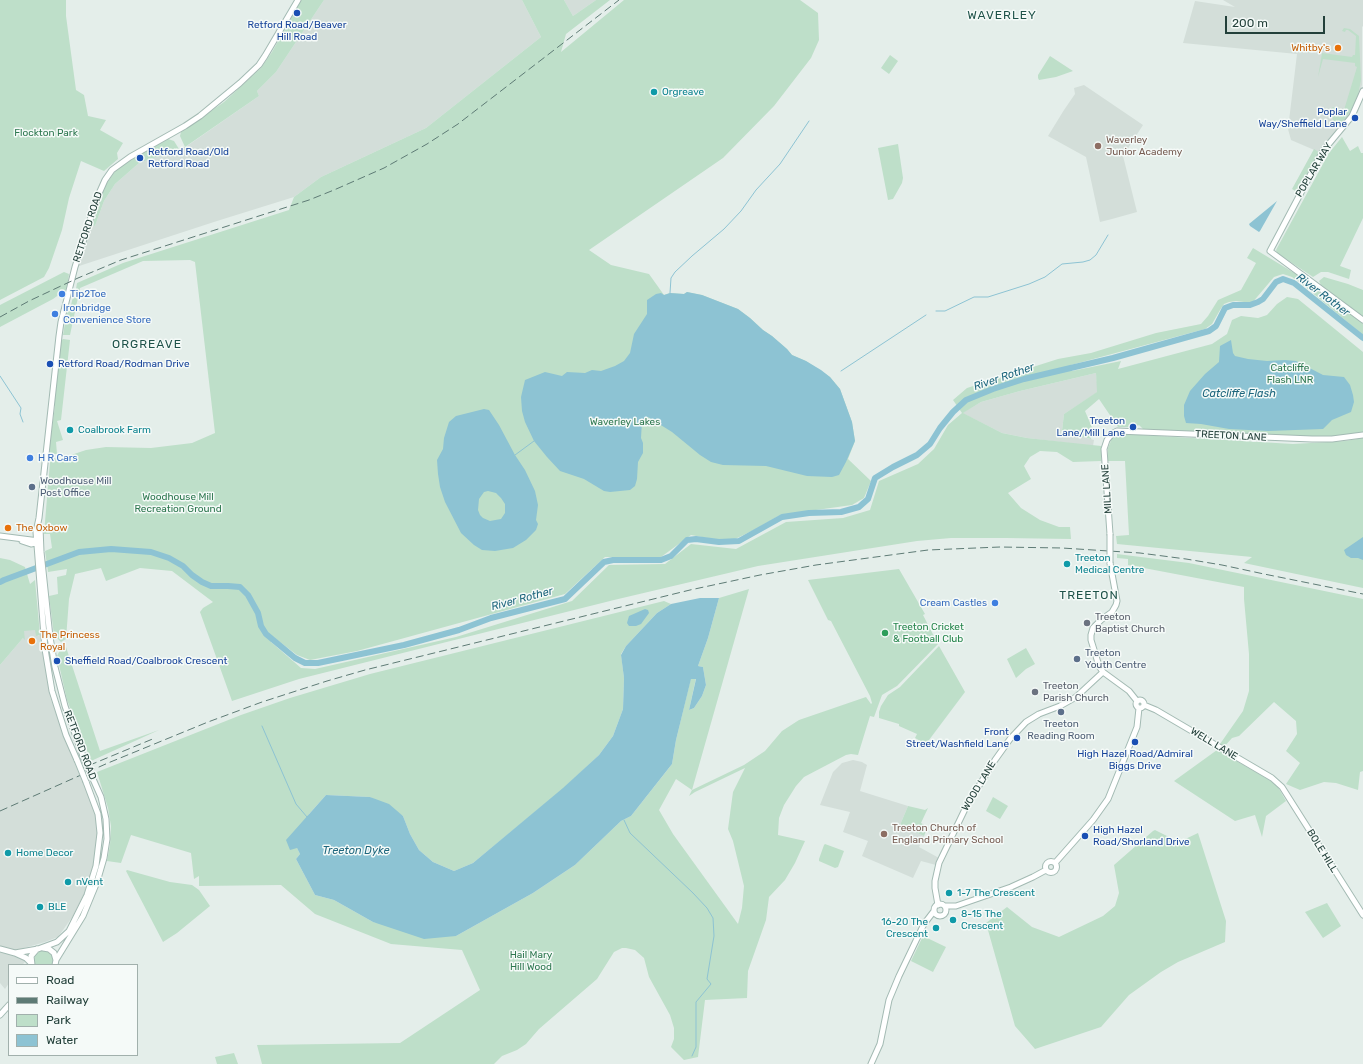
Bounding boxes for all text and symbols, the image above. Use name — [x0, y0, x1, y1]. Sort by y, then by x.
marker: Retford Road/Beaver Hill Road — [292, 8, 302, 18]
scale bar — [1227, 8, 1327, 34]
district label: WAVERLEY — [967, 9, 1037, 23]
text: 200 m — [1232, 16, 1268, 30]
place label: Retford Road/Beaver Hill Road — [248, 19, 346, 42]
place label: Whitby's — [1291, 42, 1330, 54]
marker: Whitby's — [1333, 43, 1343, 53]
place label: Orgreave — [662, 86, 704, 98]
marker: Orgreave — [649, 87, 659, 97]
place label: Poplar Way/Sheffield Lane — [1258, 106, 1347, 130]
marker: Poplar Way/Sheffield Lane — [1350, 113, 1360, 123]
park label: Flockton Park — [14, 127, 78, 139]
place label: Waverley Junior Academy — [1106, 134, 1182, 158]
marker: Waverley Junior Academy — [1093, 141, 1103, 151]
street label: POPLAR WAY — [1293, 141, 1335, 199]
place label: Retford Road/Old Retford Road — [148, 146, 229, 170]
marker: Retford Road/Old Retford Road — [135, 153, 145, 163]
street label: RETFORD ROAD — [71, 190, 105, 264]
water label: River Rother — [1294, 271, 1352, 319]
place label: Tip2Toe — [70, 288, 106, 300]
marker: Tip2Toe — [57, 289, 67, 299]
place label: Ironbridge Convenience Store — [63, 302, 151, 326]
marker: Ironbridge Convenience Store — [50, 309, 60, 319]
district label: ORGREAVE — [112, 338, 182, 352]
place label: Retford Road/Rodman Drive — [58, 358, 190, 370]
marker: Retford Road/Rodman Drive — [45, 359, 55, 369]
water label: River Rother — [972, 360, 1036, 394]
park label: Catcliffe Flash LNR — [1267, 362, 1313, 386]
water label: Catcliffe Flash — [1202, 387, 1276, 401]
place label: Treeton Lane/Mill Lane — [1057, 415, 1125, 438]
park label: Waverley Lakes — [590, 416, 660, 428]
marker: Treeton Lane/Mill Lane — [1128, 422, 1138, 432]
place label: Coalbrook Farm — [78, 424, 151, 436]
marker: Coalbrook Farm — [65, 425, 75, 435]
street label: TREETON LANE — [1195, 428, 1267, 444]
place label: H R Cars — [38, 452, 78, 464]
marker: H R Cars — [25, 453, 35, 463]
street label: MILL LANE — [1099, 464, 1115, 514]
place label: Woodhouse Mill Post Office — [40, 475, 111, 498]
marker: Woodhouse Mill Post Office — [27, 482, 37, 492]
park label: Woodhouse Mill Recreation Ground — [134, 491, 222, 514]
place label: The Oxbow — [16, 522, 67, 534]
marker: The Oxbow — [3, 523, 13, 533]
place label: Treeton Medical Centre — [1075, 552, 1144, 576]
marker: Treeton Medical Centre — [1062, 559, 1072, 569]
water label: River Rother — [490, 584, 554, 614]
district label: TREETON — [1059, 589, 1119, 603]
place label: Cream Castles — [920, 597, 987, 609]
marker: Cream Castles — [990, 598, 1000, 608]
place label: Treeton Baptist Church — [1095, 611, 1165, 634]
marker: Treeton Baptist Church — [1082, 618, 1092, 628]
place label: Treeton Cricket & Football Club — [893, 621, 964, 644]
marker: Treeton Cricket & Football Club — [880, 628, 890, 638]
place label: The Princess Royal — [40, 629, 100, 652]
marker: The Princess Royal — [27, 636, 37, 646]
place label: Treeton Youth Centre — [1085, 647, 1146, 670]
marker: Treeton Youth Centre — [1072, 654, 1082, 664]
place label: Sheffield Road/Coalbrook Crescent — [65, 655, 227, 667]
marker: Sheffield Road/Coalbrook Crescent — [52, 656, 62, 666]
place label: Treeton Parish Church — [1043, 680, 1109, 704]
marker: Treeton Parish Church — [1030, 687, 1040, 697]
marker: Treeton Reading Room — [1056, 707, 1066, 717]
street label: RETFORD ROAD — [61, 708, 99, 782]
place label: Treeton Reading Room — [1027, 718, 1095, 742]
street label: WELL LANE — [1188, 725, 1240, 763]
place label: Front Street/Washfield Lane — [906, 726, 1009, 750]
marker: Front Street/Washfield Lane — [1012, 733, 1022, 743]
marker: High Hazel Road/Admiral Biggs Drive — [1130, 737, 1140, 747]
place label: High Hazel Road/Admiral Biggs Drive — [1077, 748, 1193, 772]
street label: WOOD LANE — [959, 759, 999, 813]
place label: Treeton Church of England Primary School — [892, 822, 1003, 846]
place label: High Hazel Road/Shorland Drive — [1093, 824, 1190, 848]
street label: BOLE HILL — [1304, 827, 1340, 875]
marker: Treeton Church of England Primary School — [879, 829, 889, 839]
marker: High Hazel Road/Shorland Drive — [1080, 831, 1090, 841]
water label: Treeton Dyke — [322, 844, 390, 858]
place label: Home Decor — [16, 847, 73, 859]
marker: Home Decor — [3, 848, 13, 858]
place label: nVent — [76, 876, 103, 888]
marker: nVent — [63, 877, 73, 887]
place label: 1-7 The Crescent — [957, 887, 1035, 899]
marker: 1-7 The Crescent — [944, 888, 954, 898]
place label: BLE — [48, 901, 66, 913]
marker: BLE — [35, 902, 45, 912]
place label: 8-15 The Crescent — [961, 908, 1003, 932]
marker: 8-15 The Crescent — [948, 915, 958, 925]
place label: 16-20 The Crescent — [881, 916, 928, 940]
marker: 16-20 The Crescent — [931, 923, 941, 933]
park label: Hail Mary Hill Wood — [510, 949, 552, 972]
legend — [8, 964, 138, 1056]
text: Road — [46, 973, 74, 987]
text: Railway — [46, 993, 89, 1007]
text: Park — [46, 1013, 71, 1027]
text: Water — [46, 1033, 78, 1047]

